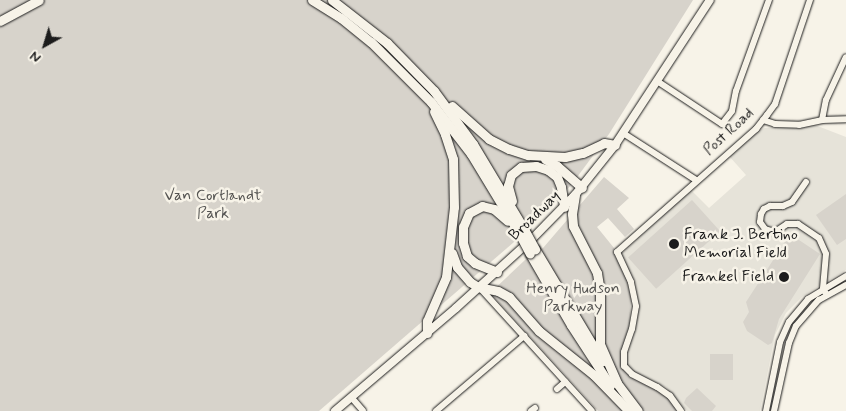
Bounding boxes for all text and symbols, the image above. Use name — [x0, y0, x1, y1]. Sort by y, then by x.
north arrow — [20, 20, 70, 70]
text: N — [26, 47, 45, 67]
street label: Post Road — [700, 104, 758, 160]
park label: Van Cortlandt Park — [162, 186, 264, 224]
street label: Broadway — [505, 187, 565, 245]
place label: Frank J. Bertino Memorial Field — [684, 225, 799, 263]
marker: Frank J. Bertino Memorial Field — [668, 238, 680, 250]
place label: Frankel Field — [683, 267, 774, 287]
marker: Frankel Field — [778, 271, 790, 283]
park label: Henry Hudson Parkway — [527, 279, 619, 317]

